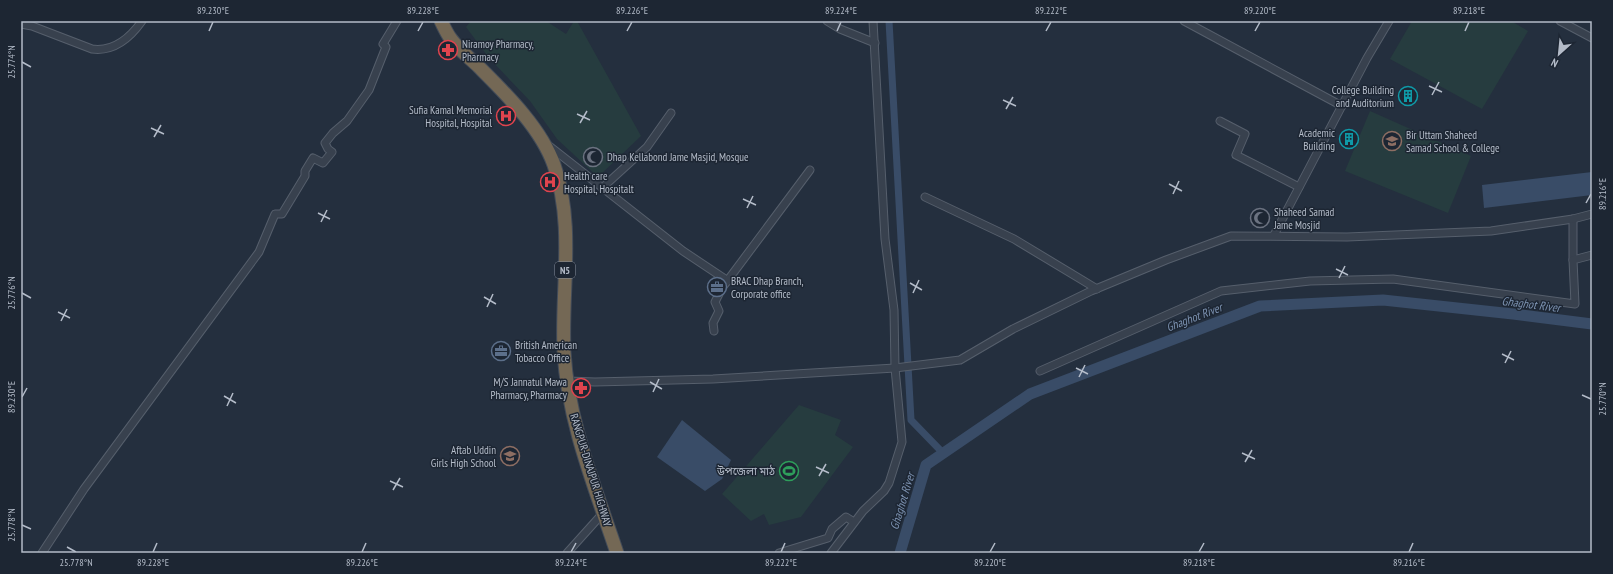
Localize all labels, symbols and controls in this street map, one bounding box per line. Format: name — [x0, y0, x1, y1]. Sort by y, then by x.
text: 89.230°E — [197, 4, 229, 17]
text: 89.228°E — [407, 4, 439, 17]
text: 89.226°E — [616, 4, 648, 17]
text: 89.224°E — [825, 4, 857, 17]
text: 89.222°E — [1035, 4, 1067, 17]
text: 89.220°E — [1244, 4, 1276, 17]
text: 89.218°E — [1453, 4, 1485, 17]
north arrow — [1539, 34, 1579, 74]
place label: Niramoy Pharmacy, Pharmacy — [462, 37, 534, 64]
pharmacy icon: Niramoy Pharmacy, Pharmacy — [437, 39, 459, 61]
text: 25.774°N — [5, 45, 18, 79]
text: N — [1549, 55, 1560, 70]
place label: College Building and Auditorium — [1332, 83, 1394, 110]
building icon: College Building and Auditorium — [1397, 85, 1419, 107]
place label: Sufia Kamal Memorial Hospital, Hospital — [409, 103, 492, 130]
hospital icon: Sufia Kamal Memorial Hospital, Hospital — [495, 105, 517, 127]
place label: Academic Building — [1299, 126, 1335, 153]
building icon: Academic Building — [1338, 128, 1360, 150]
place label: Bir Uttam Shaheed Samad School & College — [1406, 128, 1500, 155]
school or university icon: Bir Uttam Shaheed Samad School & College — [1381, 130, 1403, 152]
mosque icon: Dhap Kellabond Jame Masjid, Mosque — [582, 146, 604, 168]
place label: Dhap Kellabond Jame Masjid, Mosque — [607, 150, 749, 164]
place label: Health care Hospital, Hospitalt — [564, 169, 634, 196]
hospital icon: Health care Hospital, Hospitalt — [539, 171, 561, 193]
text: 89.216°E — [1596, 178, 1609, 210]
place label: Shaheed Samad Jame Mosjid — [1273, 205, 1335, 232]
mosque icon: Shaheed Samad Jame Mosjid — [1249, 207, 1271, 229]
road number: N5 — [555, 262, 575, 278]
place label: BRAC Dhap Branch, Corporate office — [731, 274, 804, 301]
text: 25.776°N — [5, 276, 18, 310]
office icon: BRAC Dhap Branch, Corporate office — [706, 276, 728, 298]
water label: Ghaghot River — [1501, 293, 1563, 315]
water label: Ghaghot River — [1164, 299, 1226, 335]
place label: British American Tobacco Office — [515, 338, 577, 365]
office icon: British American Tobacco Office — [490, 340, 512, 362]
place label: M/S Jannatul Mawa Pharmacy, Pharmacy — [491, 375, 568, 402]
pharmacy icon: M/S Jannatul Mawa Pharmacy, Pharmacy — [570, 377, 592, 399]
text: 89.230°E — [5, 381, 18, 413]
text: 25.770°N — [1596, 382, 1609, 416]
street label: RANGPUR-DINAJPUR HIGHWAY — [567, 412, 615, 528]
place label: Aftab Uddin Girls High School — [431, 443, 496, 470]
school or university icon: Aftab Uddin Girls High School — [499, 445, 521, 467]
sports icon: উপজেলা মাঠ — [778, 460, 800, 482]
place label: উপজেলা মাঠ — [716, 464, 776, 478]
water label: Ghaghot River — [886, 469, 918, 531]
text: 25.778°N — [5, 508, 18, 542]
text: 25.778°N — [59, 556, 93, 569]
text: 89.228°E — [137, 556, 169, 569]
text: 89.226°E — [346, 556, 378, 569]
text: 89.224°E — [555, 556, 587, 569]
text: 89.222°E — [765, 556, 797, 569]
text: 89.220°E — [974, 556, 1006, 569]
text: 89.218°E — [1183, 556, 1215, 569]
text: 89.216°E — [1393, 556, 1425, 569]

